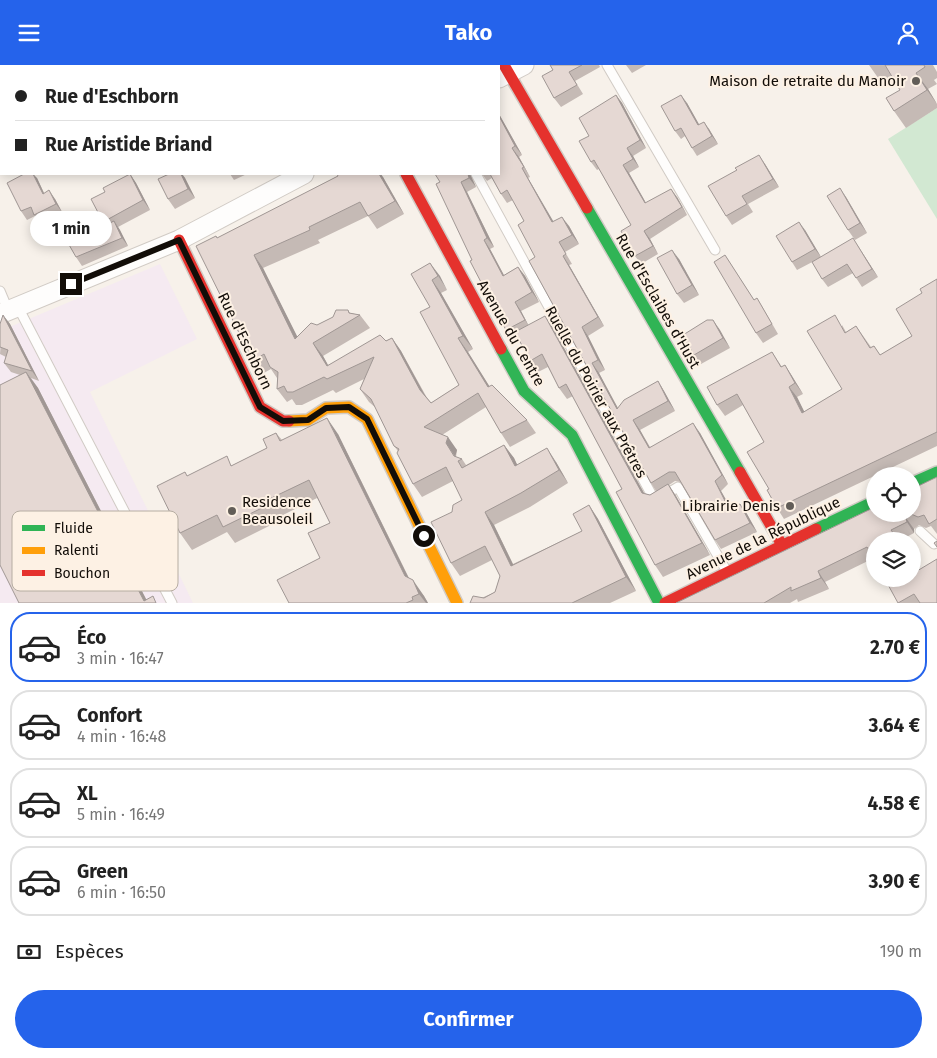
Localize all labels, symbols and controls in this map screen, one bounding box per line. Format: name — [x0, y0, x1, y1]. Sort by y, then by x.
icon: menu — [15, 19, 43, 47]
text: Tako — [445, 19, 492, 46]
icon: person — [894, 19, 922, 47]
place label: Maison de retraite du Manoir — [709, 72, 906, 90]
marker: Maison de retraite du Manoir — [910, 75, 922, 87]
text: Rue d'Eschborn — [45, 85, 179, 108]
text: Rue Aristide Briand — [45, 133, 213, 156]
callout: 1 min — [30, 211, 112, 247]
text: 1 min — [52, 219, 90, 238]
street label: Rue d'Esclaibes d'Hust — [612, 230, 704, 372]
route end — [60, 273, 82, 295]
street label: Avenue du Centre — [473, 277, 549, 389]
street label: Rue d'Eschborn — [214, 290, 276, 392]
street label: Ruelle du Poirier aux Prêtres — [541, 303, 651, 481]
map controls — [866, 467, 921, 587]
button: locate — [866, 467, 921, 522]
place label: Residence Beausoleil — [242, 493, 314, 528]
street label: Avenue de la République — [683, 493, 843, 583]
place label: Librairie Denis — [682, 497, 780, 515]
marker: Librairie Denis — [784, 500, 796, 512]
marker: Residence Beausoleil — [226, 505, 238, 517]
legend — [12, 511, 178, 591]
text: Fluide — [54, 520, 93, 537]
route start — [413, 525, 435, 547]
button: layers — [866, 532, 921, 587]
text: Ralenti — [54, 542, 99, 559]
text: Bouchon — [54, 565, 110, 582]
icon: car — [17, 625, 62, 670]
text: Éco — [77, 626, 106, 649]
text: 2.70 € — [870, 636, 920, 659]
text: 3 min · 16:47 — [77, 649, 164, 668]
icon: car — [17, 703, 62, 748]
text: Confort — [77, 704, 142, 727]
text: 3.64 € — [869, 714, 920, 737]
text: 4 min · 16:48 — [77, 727, 166, 746]
icon: car — [17, 781, 62, 826]
text: XL — [77, 782, 98, 805]
text: 4.58 € — [868, 792, 920, 815]
text: 5 min · 16:49 — [77, 805, 165, 824]
icon: car — [17, 859, 62, 904]
text: Green — [77, 860, 128, 883]
text: 3.90 € — [868, 870, 920, 893]
text: 6 min · 16:50 — [77, 883, 166, 902]
icon: cash — [15, 938, 43, 966]
text: Espèces — [55, 940, 124, 963]
text: 190 m — [880, 942, 922, 961]
button: Confirmer — [15, 990, 922, 1048]

